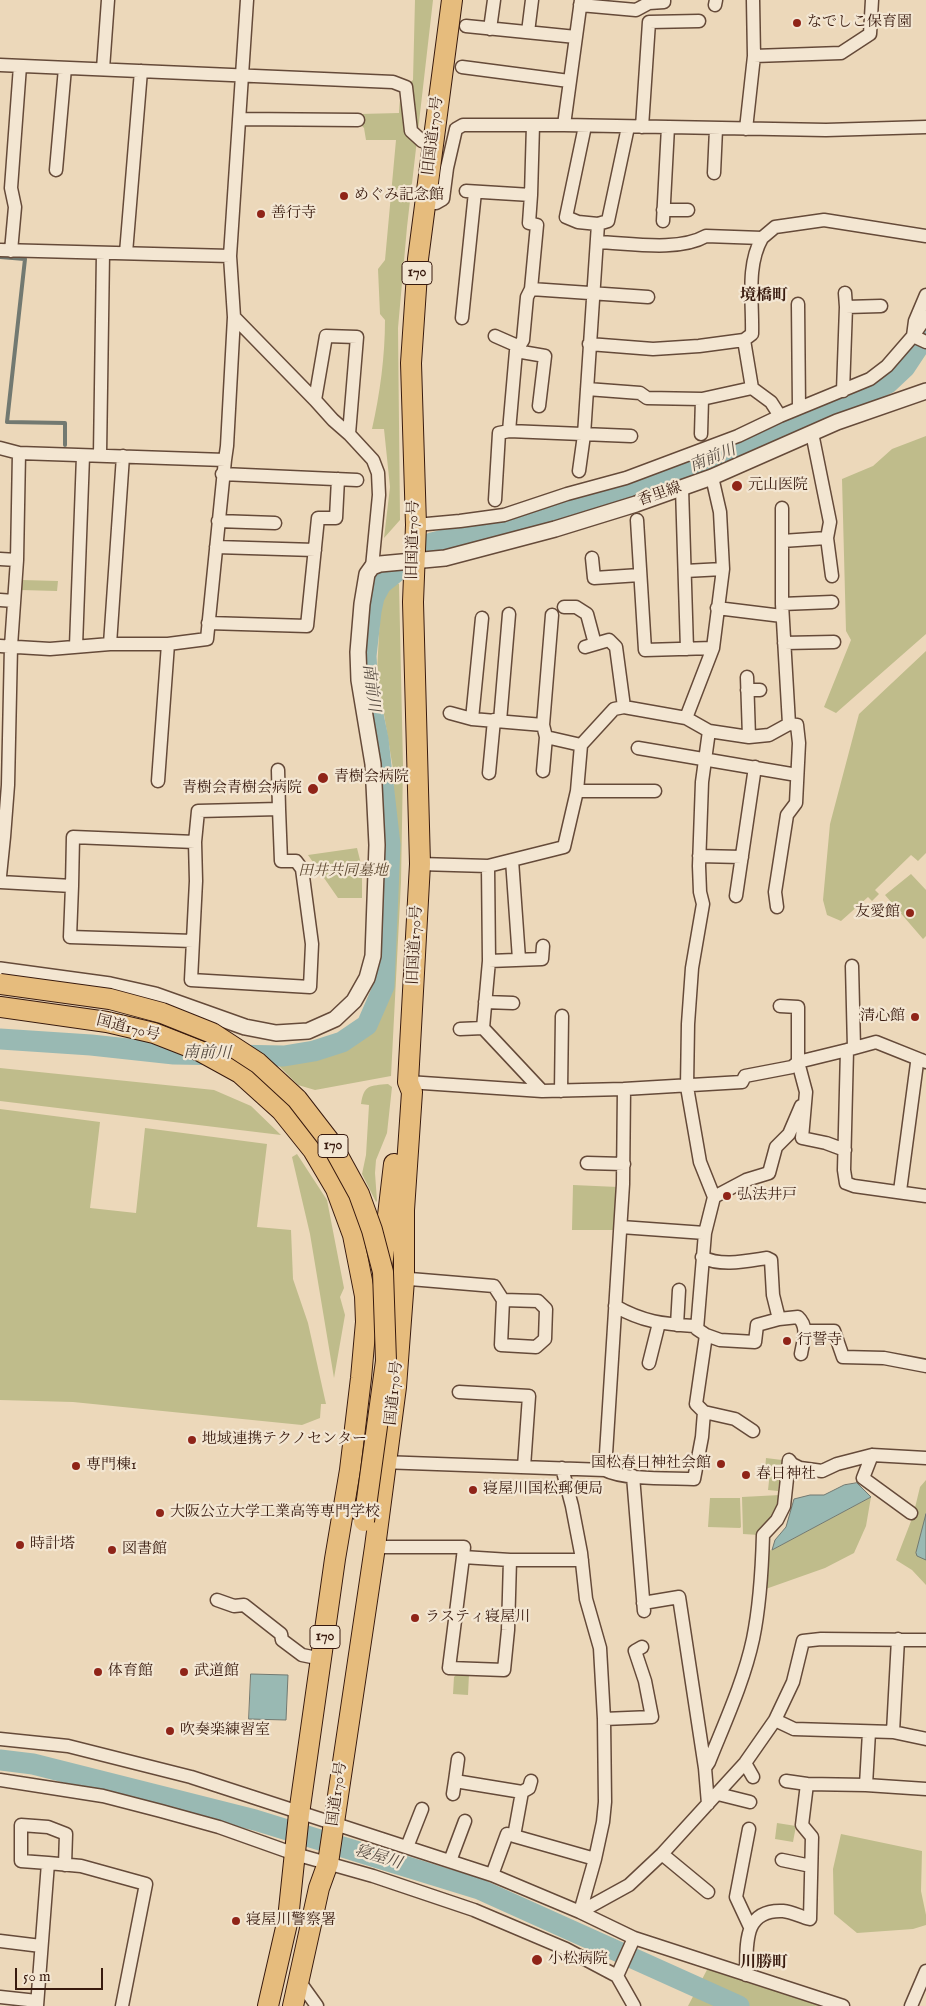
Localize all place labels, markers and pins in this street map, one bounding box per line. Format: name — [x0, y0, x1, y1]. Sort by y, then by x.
place label: なでしこ保育園 — [807, 14, 912, 32]
marker: なでしこ保育園 — [791, 17, 803, 29]
place label: めぐみ記念館 — [354, 187, 444, 205]
marker: めぐみ記念館 — [338, 190, 350, 202]
place label: 善行寺 — [271, 205, 316, 223]
marker: 善行寺 — [255, 208, 267, 220]
place label: 元山医院 — [748, 477, 808, 495]
marker: 元山医院 — [730, 479, 744, 493]
place label: 青樹会病院 — [334, 769, 409, 787]
marker: 青樹会病院 — [316, 771, 330, 785]
place label: 青樹会青樹会病院 — [182, 780, 302, 798]
marker: 青樹会青樹会病院 — [306, 782, 320, 796]
place label: 友愛館 — [855, 904, 900, 922]
marker: 友愛館 — [904, 907, 916, 919]
place label: 清心館 — [860, 1008, 905, 1026]
marker: 清心館 — [909, 1011, 921, 1023]
place label: 弘法井戸 — [737, 1187, 797, 1205]
marker: 弘法井戸 — [721, 1190, 733, 1202]
place label: 行誓寺 — [797, 1332, 842, 1350]
marker: 行誓寺 — [781, 1335, 793, 1347]
place label: 地域連携テクノセンター — [202, 1431, 367, 1449]
marker: 地域連携テクノセンター — [186, 1434, 198, 1446]
place label: 国松春日神社会館 — [591, 1455, 711, 1473]
place label: 専門棟1 — [86, 1457, 137, 1475]
marker: 国松春日神社会館 — [715, 1458, 727, 1470]
marker: 専門棟1 — [70, 1460, 82, 1472]
place label: 春日神社 — [756, 1466, 816, 1484]
marker: 春日神社 — [740, 1469, 752, 1481]
place label: 寝屋川国松郵便局 — [483, 1481, 603, 1499]
marker: 寝屋川国松郵便局 — [467, 1484, 479, 1496]
place label: 大阪公立大学工業高等専門学校 — [170, 1504, 380, 1522]
marker: 大阪公立大学工業高等専門学校 — [154, 1507, 166, 1519]
place label: 時計塔 — [30, 1536, 75, 1554]
marker: 時計塔 — [14, 1539, 26, 1551]
place label: 図書館 — [122, 1541, 167, 1559]
marker: 図書館 — [106, 1544, 118, 1556]
place label: ラスティ寝屋川 — [425, 1609, 530, 1627]
marker: ラスティ寝屋川 — [409, 1612, 421, 1624]
place label: 体育館 — [108, 1663, 153, 1681]
place label: 武道館 — [194, 1663, 239, 1681]
marker: 体育館 — [92, 1666, 104, 1678]
marker: 武道館 — [178, 1666, 190, 1678]
place label: 吹奏楽練習室 — [180, 1722, 270, 1740]
marker: 吹奏楽練習室 — [164, 1725, 176, 1737]
place label: 寝屋川警察署 — [246, 1912, 336, 1930]
marker: 寝屋川警察署 — [230, 1915, 242, 1927]
place label: 小松病院 — [548, 1951, 608, 1969]
marker: 小松病院 — [530, 1953, 544, 1967]

